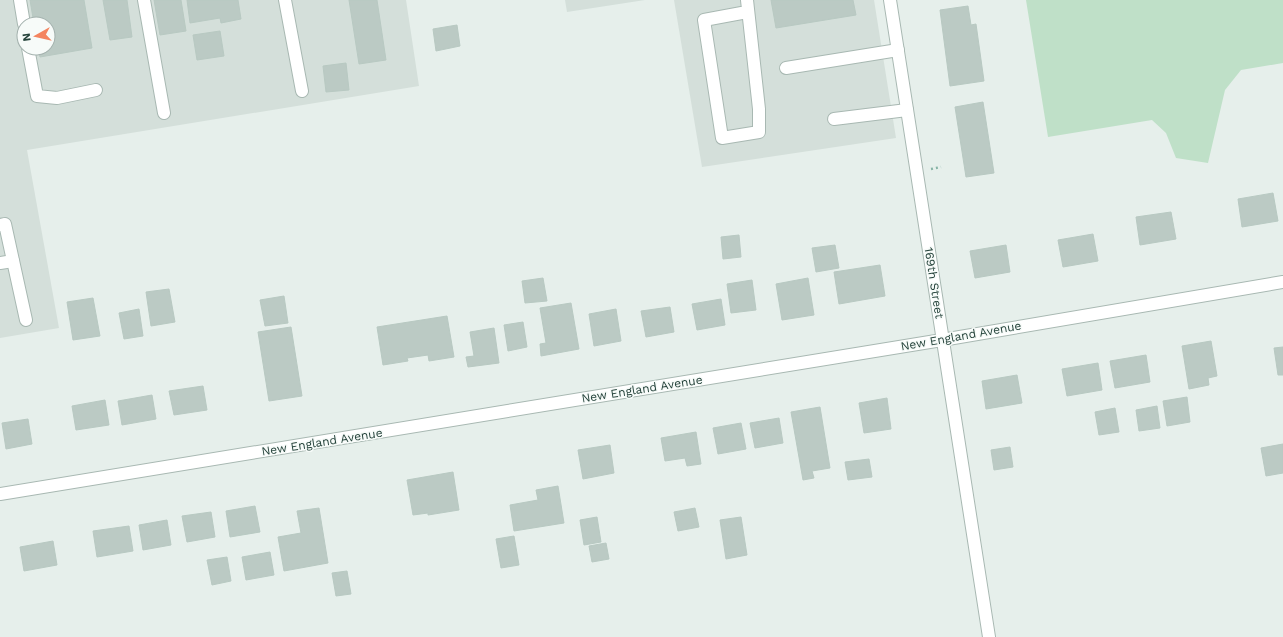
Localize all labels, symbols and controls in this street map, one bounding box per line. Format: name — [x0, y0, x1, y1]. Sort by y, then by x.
north arrow — [16, 16, 56, 56]
text: N — [20, 32, 34, 42]
street label: 169th Street — [921, 246, 947, 320]
street label: New England Avenue — [900, 318, 1023, 354]
street label: New England Avenue — [581, 373, 704, 405]
street label: New England Avenue — [261, 426, 384, 458]

